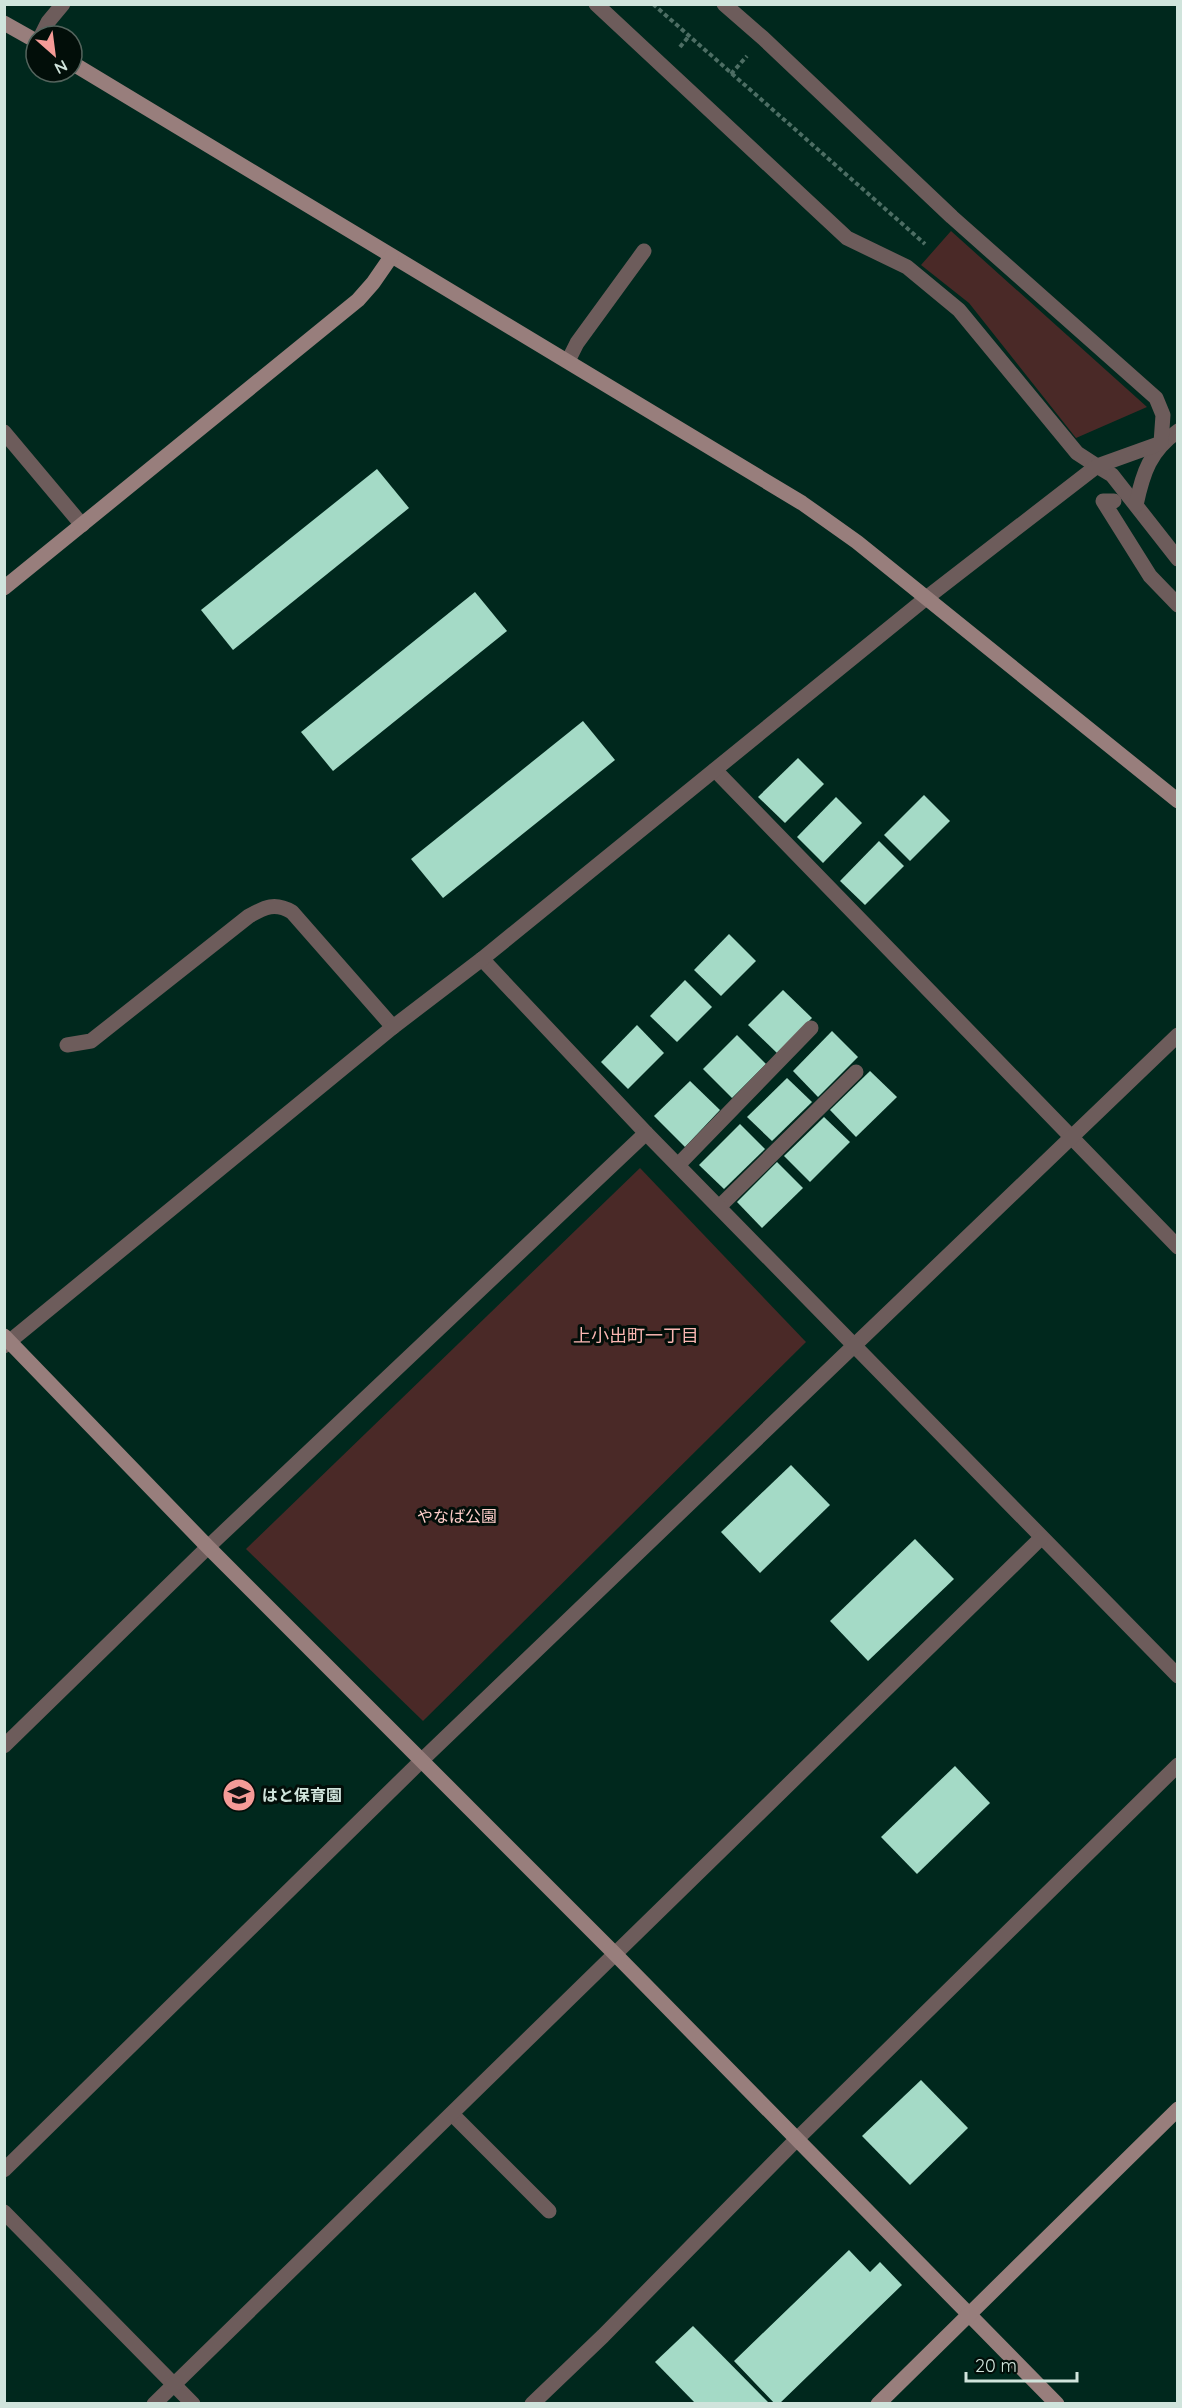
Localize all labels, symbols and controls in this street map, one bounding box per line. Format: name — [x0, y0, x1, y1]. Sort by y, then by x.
north arrow — [24, 24, 84, 84]
text: N — [51, 56, 71, 79]
district label: 上小出町一丁目 — [573, 1324, 699, 1347]
park label: やなば公園 — [417, 1506, 497, 1526]
school or university icon: はと保育園 — [221, 1777, 257, 1813]
place label: はと保育園 — [262, 1785, 342, 1805]
scale bar — [966, 2345, 1077, 2383]
text: 20 m — [975, 2354, 1017, 2377]

